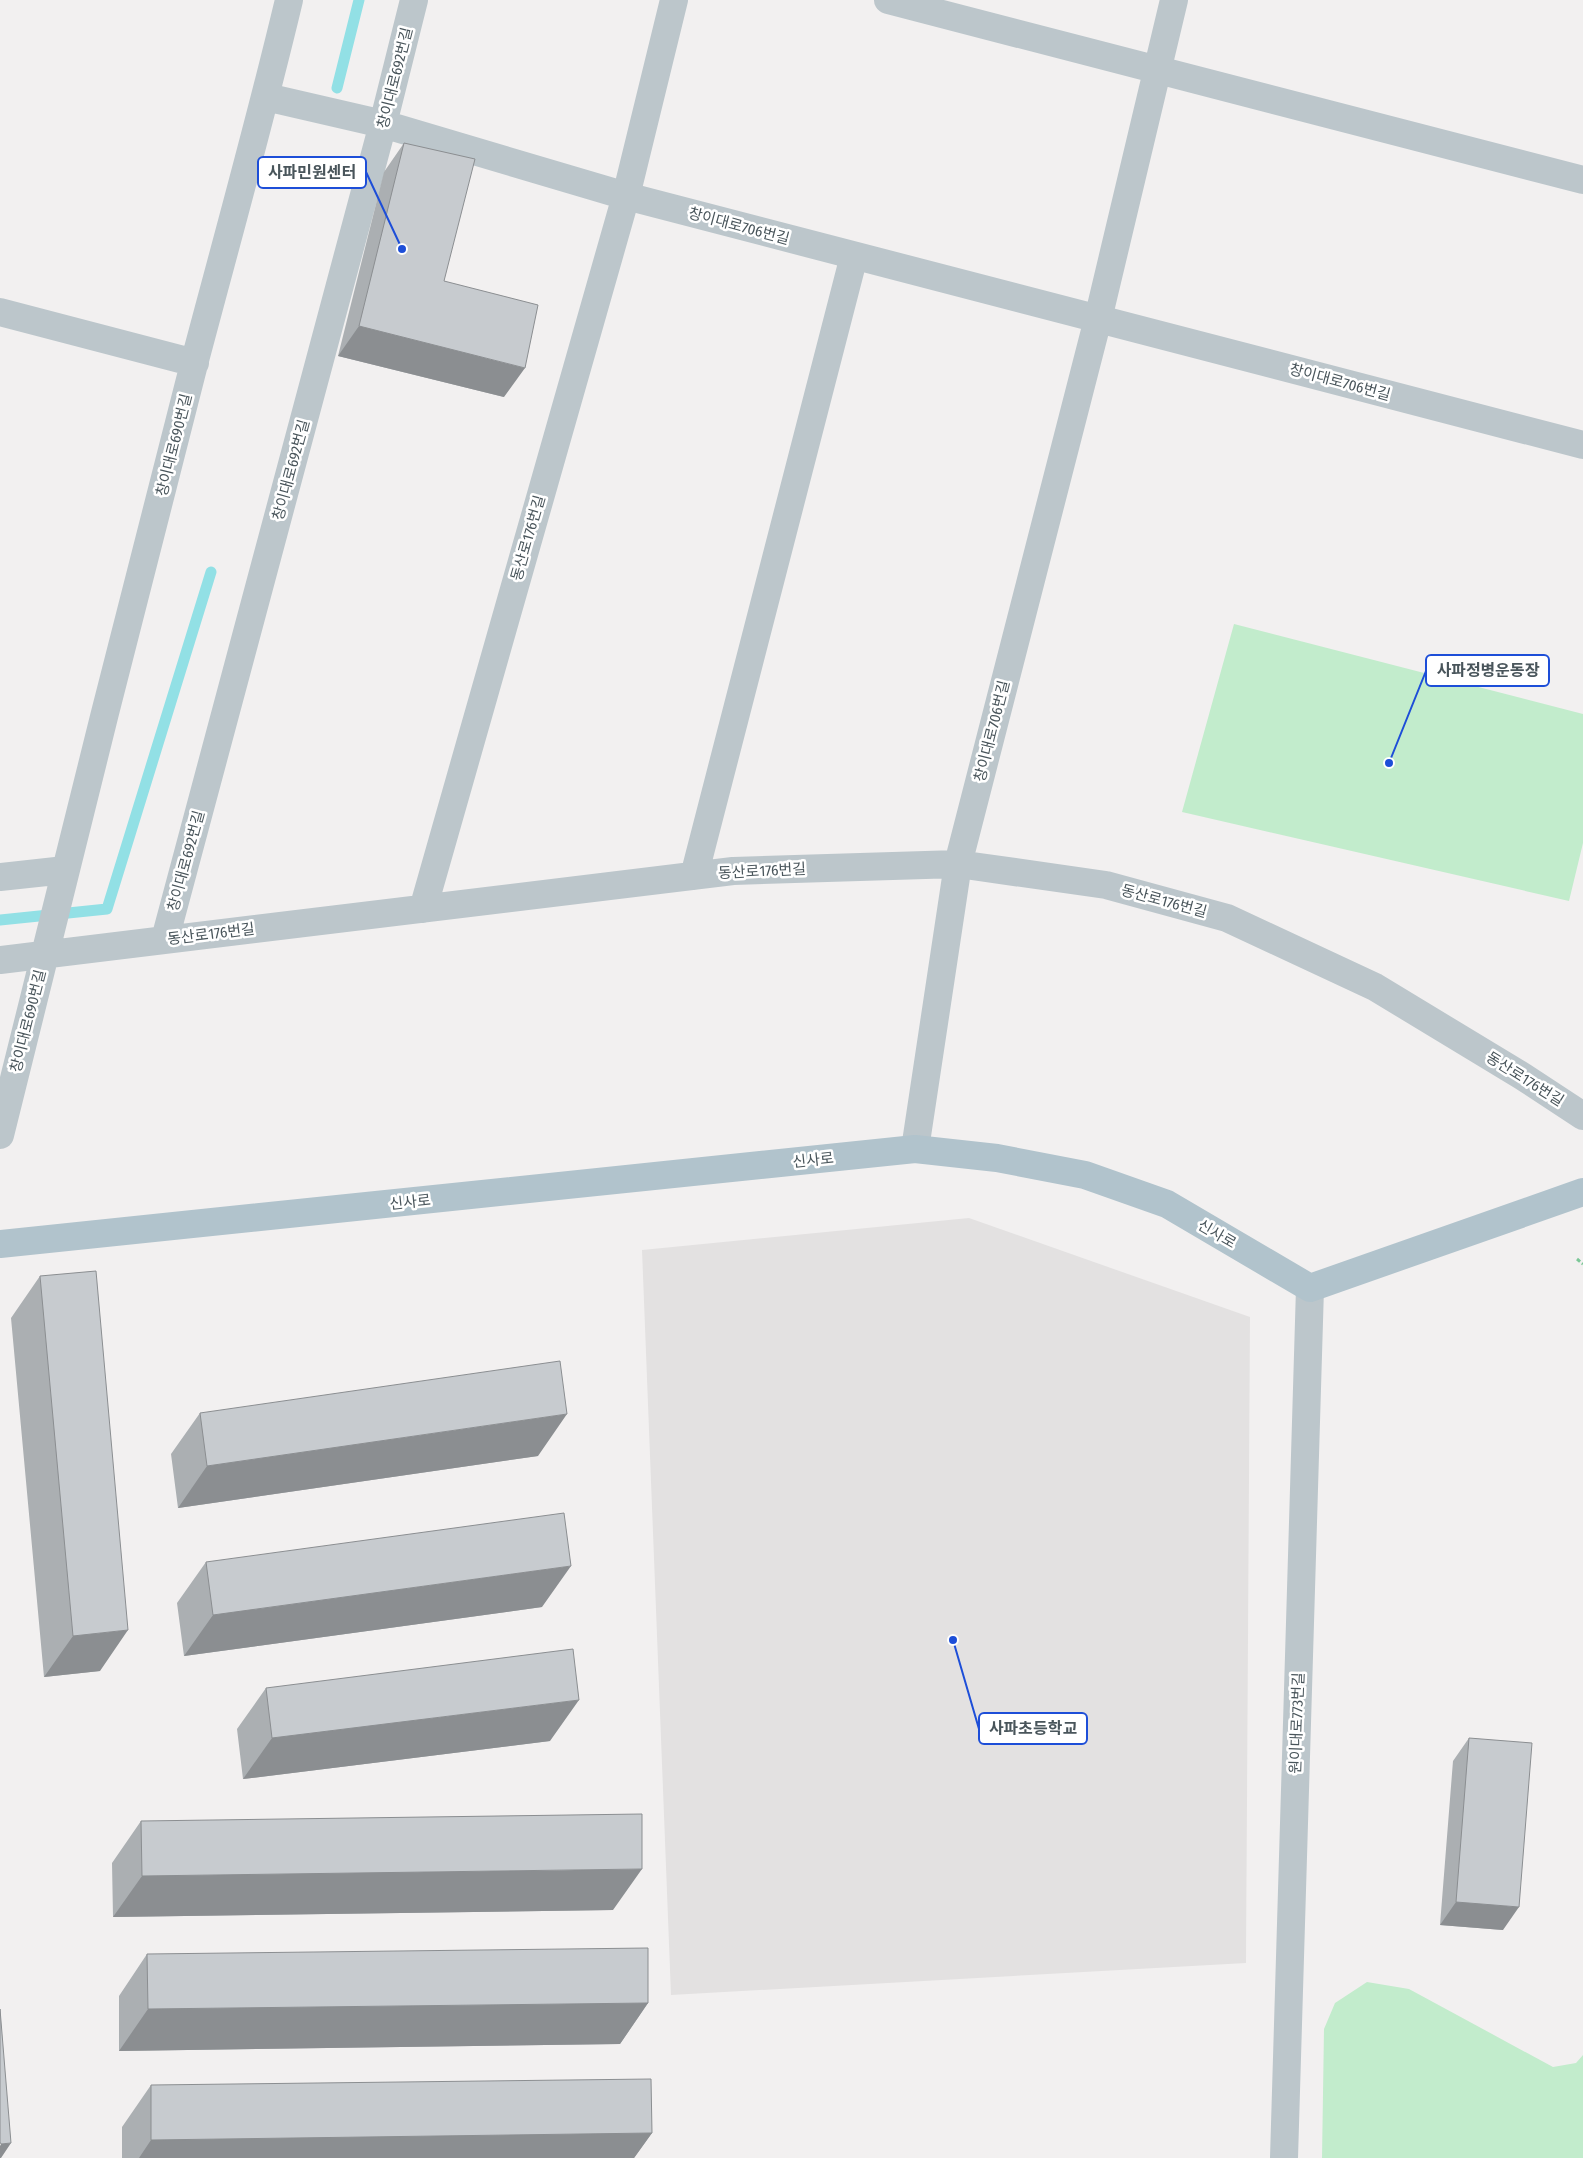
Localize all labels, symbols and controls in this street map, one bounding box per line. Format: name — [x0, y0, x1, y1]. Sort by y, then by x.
street label: 창이대로692번길 — [374, 26, 416, 130]
callout: 사파민원센터 — [258, 157, 366, 188]
text: 사파민원센터 — [268, 163, 356, 182]
street label: 창이대로706번길 — [686, 204, 792, 248]
street label: 창이대로706번길 — [1287, 360, 1393, 404]
street label: 창이대로690번길 — [153, 392, 195, 498]
street label: 창이대로692번길 — [269, 418, 313, 522]
street label: 동산로176번길 — [507, 493, 549, 583]
callout: 사파정병운동장 — [1426, 655, 1549, 686]
text: 사파정병운동장 — [1436, 661, 1540, 680]
street label: 창이대로706번길 — [971, 678, 1013, 784]
street label: 창이대로692번길 — [164, 809, 208, 913]
street label: 동산로176번길 — [718, 860, 806, 882]
street label: 동산로176번길 — [1119, 881, 1209, 921]
street label: 동산로176번길 — [166, 920, 256, 948]
street label: 창이대로690번길 — [7, 968, 49, 1074]
street label: 동산로176번길 — [1483, 1048, 1567, 1110]
street label: 신사로 — [791, 1149, 835, 1171]
street label: 신사로 — [388, 1191, 432, 1213]
street label: 신사로 — [1195, 1216, 1239, 1252]
street label: 원이대로773번길 — [1286, 1672, 1308, 1774]
callout: 사파초등학교 — [979, 1713, 1087, 1744]
text: 사파초등학교 — [989, 1719, 1077, 1738]

